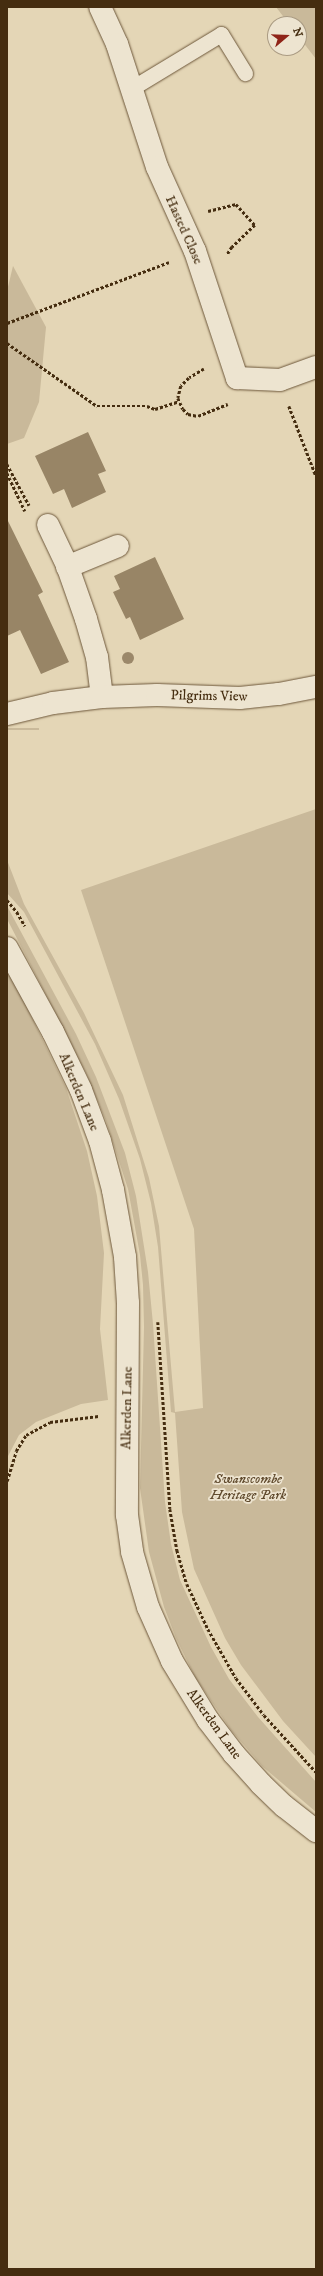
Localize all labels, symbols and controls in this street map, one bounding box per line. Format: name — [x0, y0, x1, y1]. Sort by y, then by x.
north arrow — [267, 16, 307, 56]
text: N — [289, 26, 305, 39]
street label: Hasted Close — [161, 193, 207, 267]
street label: Pilgrims View — [170, 687, 248, 705]
street label: Alkerden Lane — [55, 1050, 103, 1134]
street label: Alkerden Lane — [118, 1366, 136, 1450]
park label: Swanscombe Heritage Park — [210, 1471, 286, 1504]
street label: Alkerden Lane — [183, 1685, 245, 1763]

